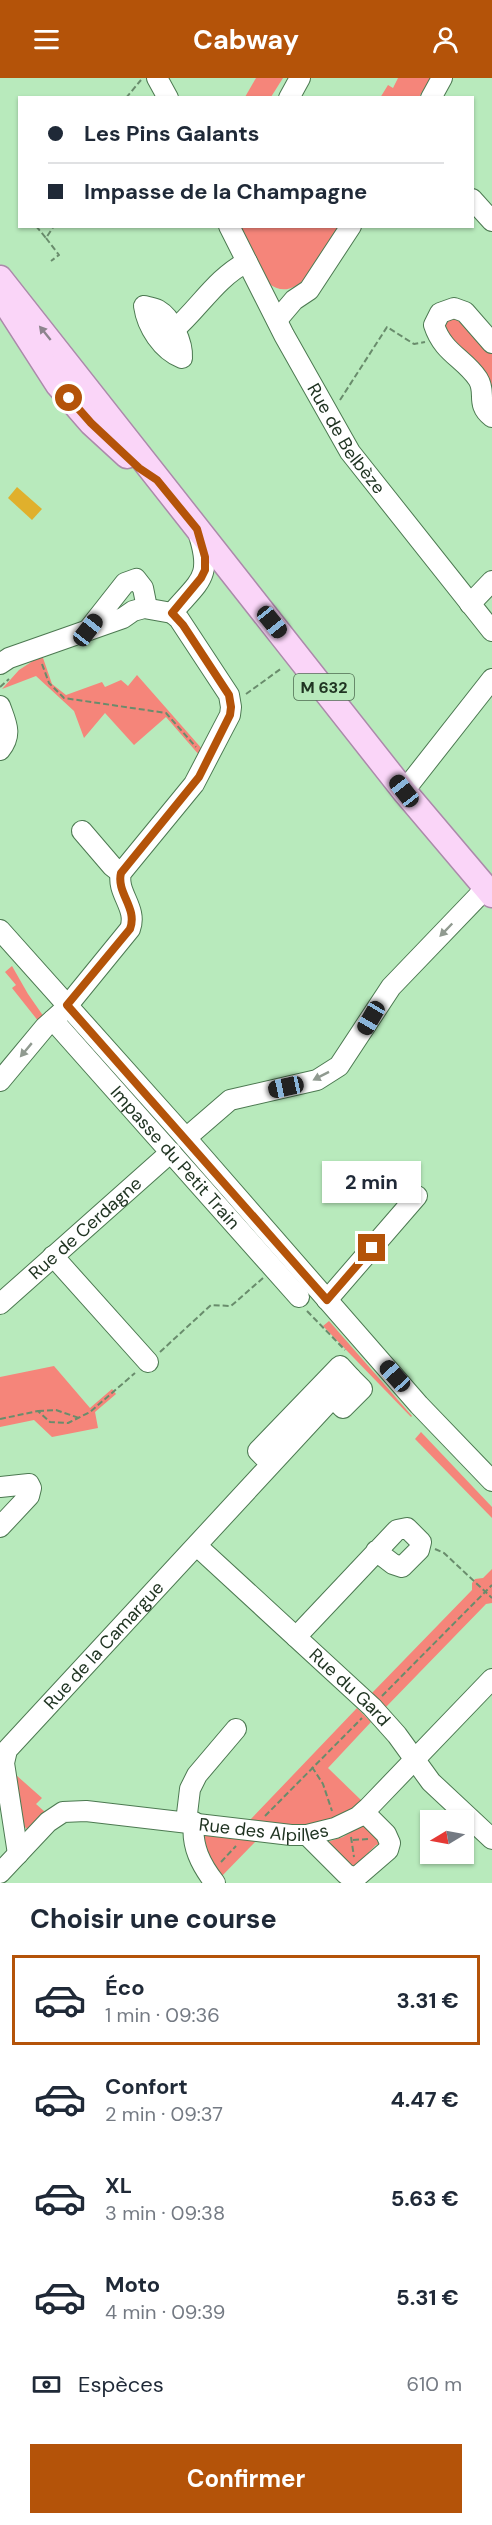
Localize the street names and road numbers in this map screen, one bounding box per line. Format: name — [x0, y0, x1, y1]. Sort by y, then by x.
street label: Rue de Belbèze — [302, 379, 391, 499]
road number: M 632 — [294, 674, 354, 700]
street label: Impasse du Petit Train — [105, 1081, 245, 1234]
street label: Rue de Cerdagne — [24, 1172, 147, 1285]
street label: Rue de la Camargue — [38, 1576, 169, 1715]
street label: Rue du Gard — [304, 1643, 396, 1731]
street label: Rue des Alpilles — [198, 1812, 331, 1847]

